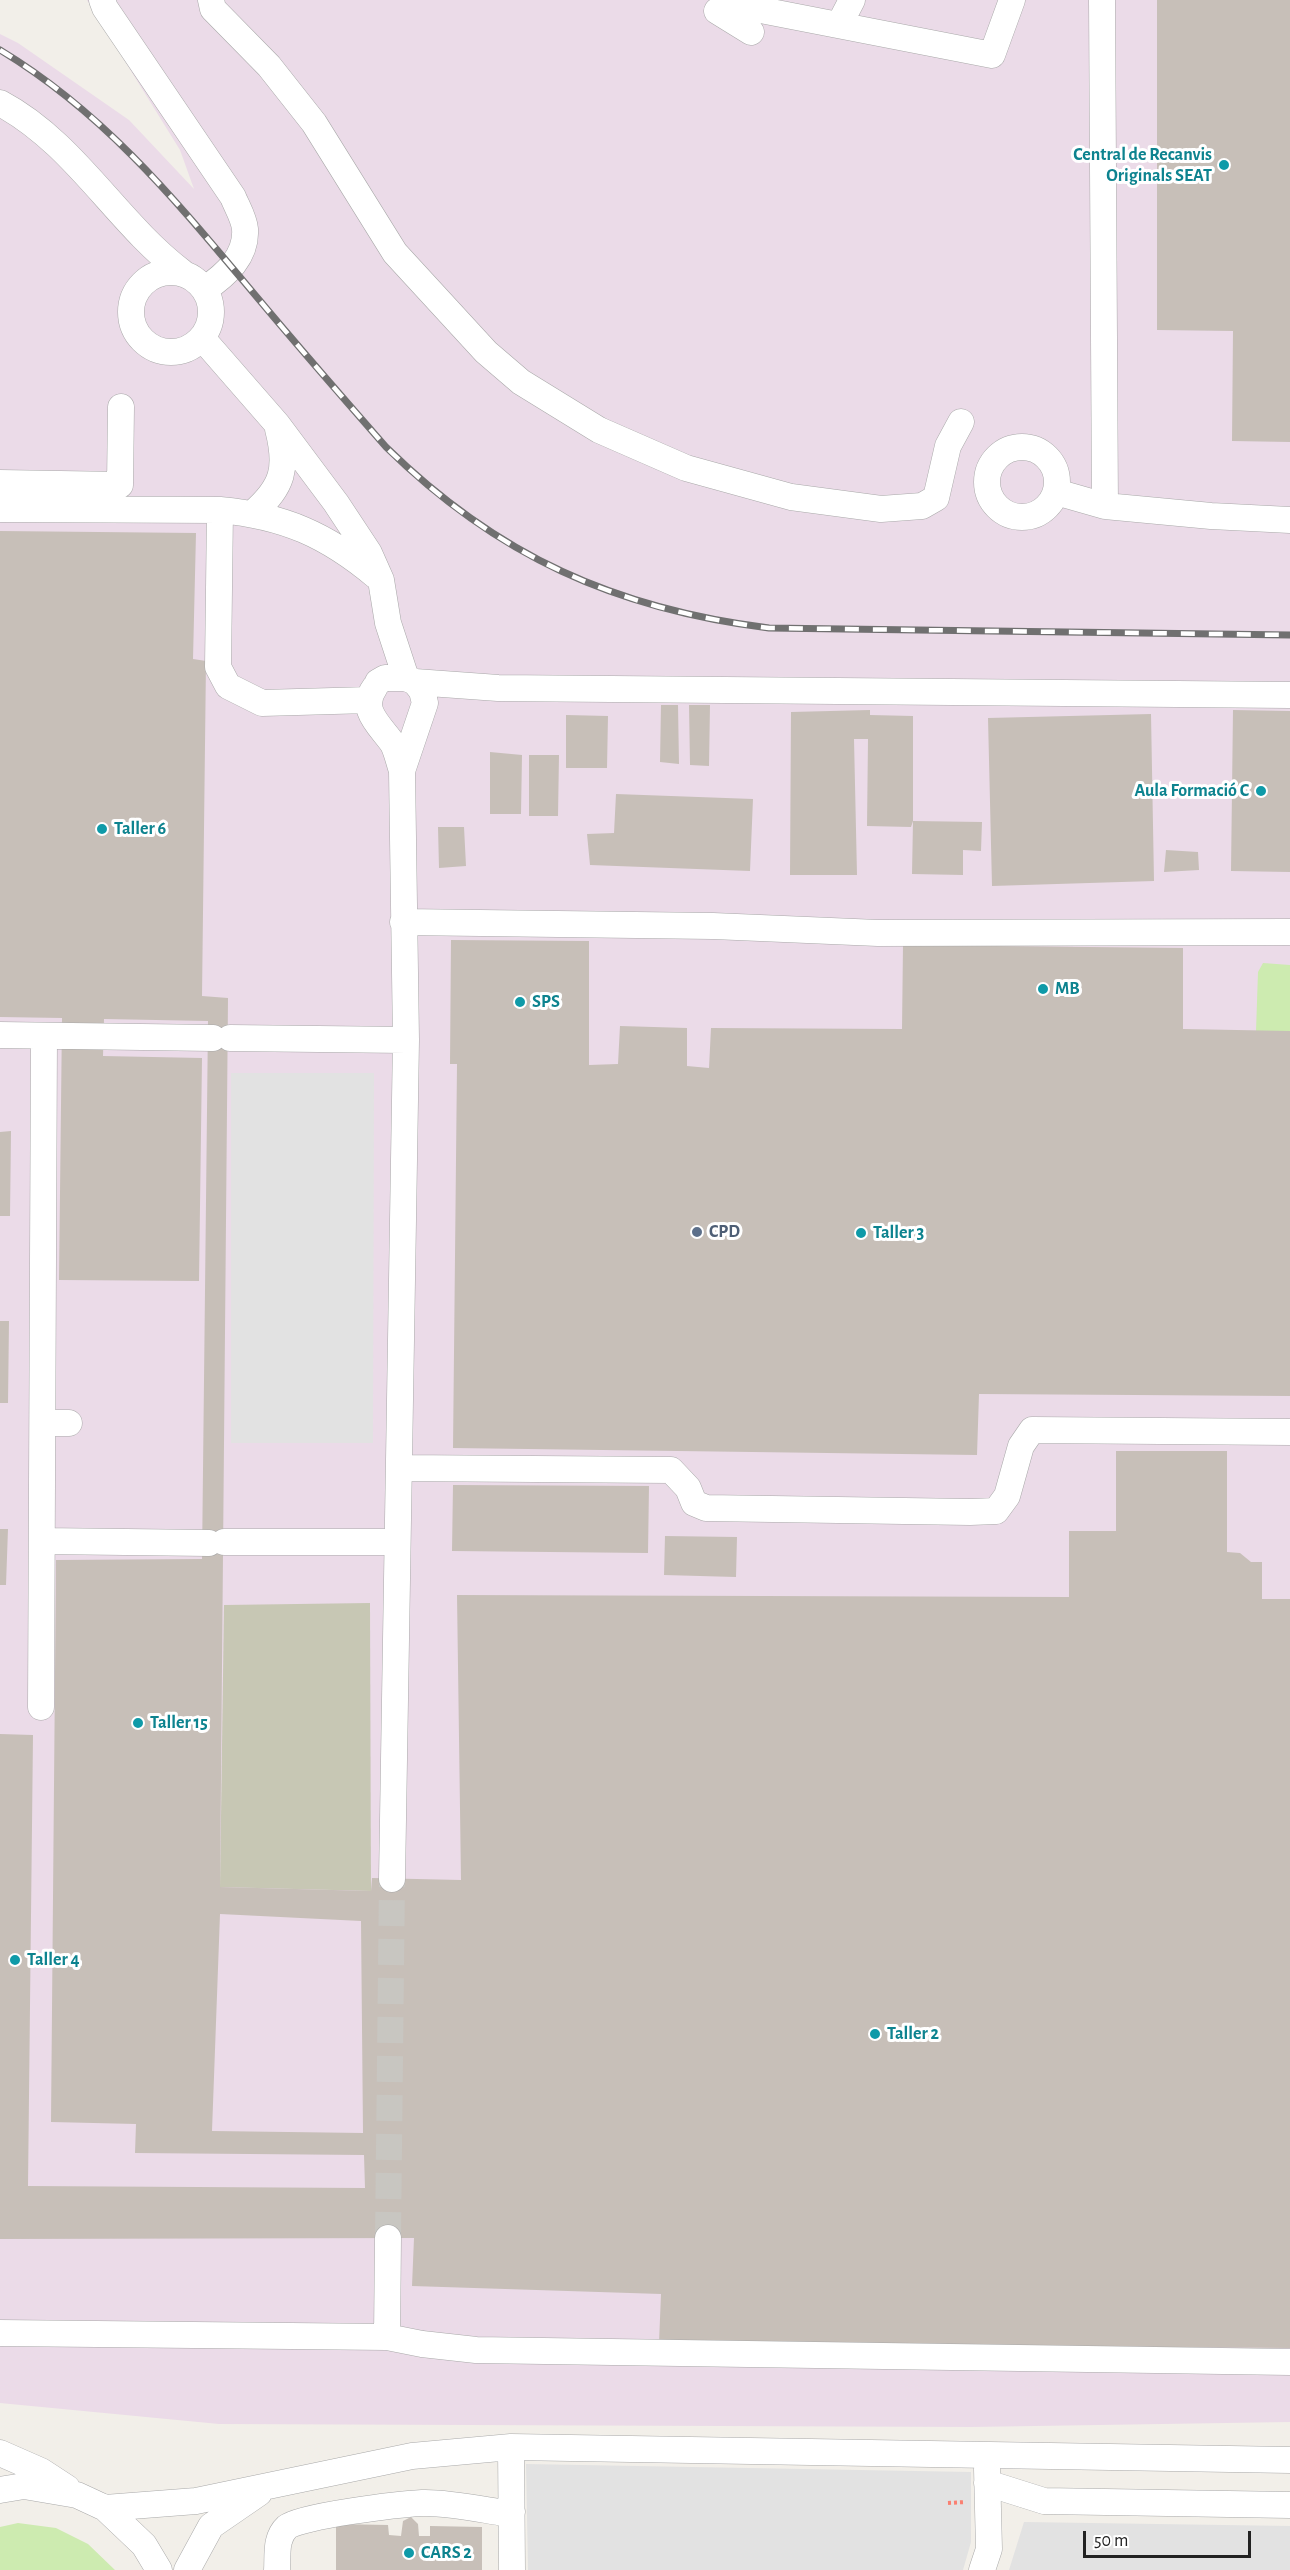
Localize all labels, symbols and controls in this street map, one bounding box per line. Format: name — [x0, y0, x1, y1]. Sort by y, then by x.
place label: Central de Recanvis Originals SEAT — [1073, 144, 1212, 186]
marker: Central de Recanvis Originals SEAT — [1217, 158, 1231, 172]
place label: Aula Formació C — [1135, 780, 1249, 802]
marker: Aula Formació C — [1254, 784, 1268, 798]
place label: Taller 6 — [114, 818, 166, 840]
marker: Taller 6 — [95, 822, 109, 836]
place label: MB — [1055, 978, 1080, 1000]
marker: MB — [1036, 982, 1050, 996]
place label: SPS — [532, 991, 560, 1013]
marker: SPS — [513, 995, 527, 1009]
place label: CPD — [709, 1221, 740, 1243]
place label: Taller 3 — [873, 1222, 924, 1244]
marker: CPD — [690, 1225, 704, 1239]
marker: Taller 3 — [854, 1226, 868, 1240]
place label: Taller 15 — [150, 1712, 208, 1734]
marker: Taller 15 — [131, 1716, 145, 1730]
place label: Taller 4 — [27, 1949, 80, 1971]
marker: Taller 4 — [8, 1953, 22, 1967]
place label: Taller 2 — [887, 2023, 939, 2045]
marker: Taller 2 — [868, 2027, 882, 2041]
scale bar — [1086, 2519, 1254, 2557]
text: 50 m — [1094, 2532, 1128, 2550]
place label: CARS 2 — [421, 2542, 472, 2564]
marker: CARS 2 — [402, 2546, 416, 2560]

